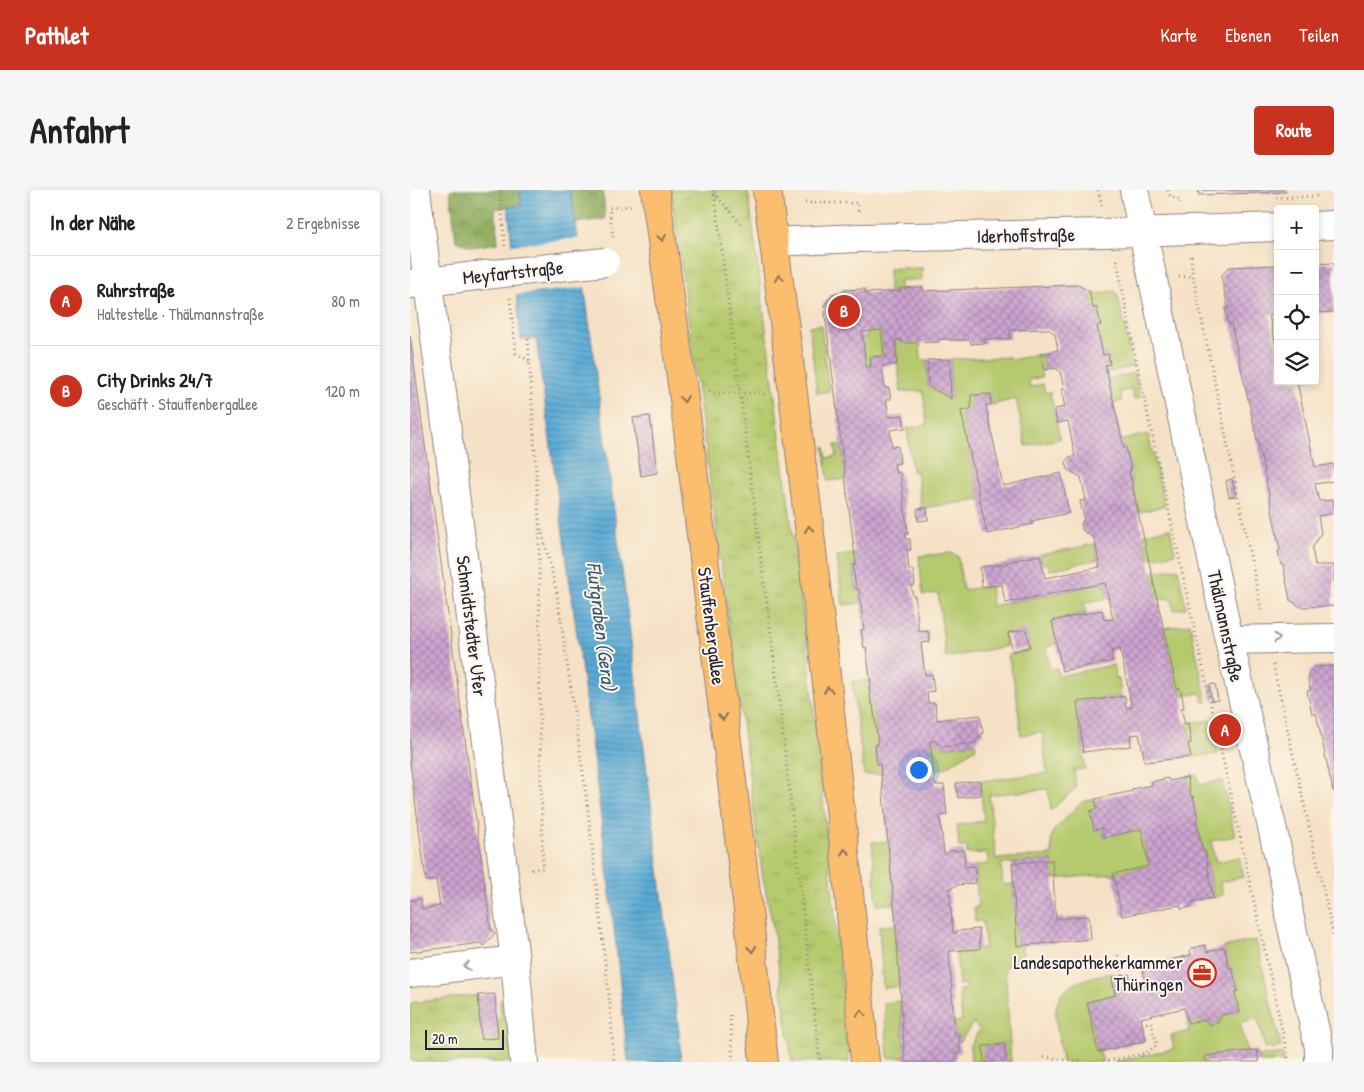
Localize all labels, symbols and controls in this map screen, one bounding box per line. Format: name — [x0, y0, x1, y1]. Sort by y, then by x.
text: Pathlet — [25, 19, 88, 51]
text: Karte — [1161, 23, 1197, 48]
text: Ebenen — [1225, 23, 1271, 48]
text: Teilen — [1299, 23, 1339, 48]
button: Route — [1254, 106, 1334, 155]
text: Anfahrt — [30, 107, 129, 154]
map controls — [1274, 205, 1319, 385]
button: + — [1274, 205, 1319, 250]
text: In der Nähe — [50, 208, 135, 237]
text: 2 Ergebnisse — [286, 212, 360, 234]
street label: Iderhoffstraße — [976, 221, 1076, 249]
one-way arrow — [656, 235, 667, 243]
button: − — [1274, 250, 1319, 295]
street label: Meyfartstraße — [461, 254, 565, 290]
one-way arrow — [774, 274, 785, 282]
text: Ruhrstraße — [97, 277, 175, 303]
text: A — [62, 290, 70, 312]
text: 80 m — [331, 290, 360, 312]
pin: B — [828, 292, 860, 330]
button: locate — [1274, 295, 1319, 340]
text: Haltestelle · Thälmannstraße — [97, 303, 264, 325]
button: layers — [1274, 340, 1319, 385]
text: City Drinks 24/7 — [97, 367, 213, 393]
text: B — [62, 380, 70, 402]
text: 120 m — [325, 380, 360, 402]
text: Geschäft · Stauffenbergallee — [97, 393, 258, 415]
one-way arrow — [678, 396, 689, 404]
one-way arrow — [804, 524, 815, 532]
street label: Schmidtstedter Ufer — [450, 554, 494, 699]
water label: Flutgraben (Gera) — [580, 560, 623, 694]
street label: Stauffenbergallee — [692, 566, 732, 687]
street label: Thälmannstraße — [1202, 568, 1251, 684]
one-way arrow — [1274, 633, 1282, 643]
one-way arrow — [823, 686, 834, 694]
pin: A — [1209, 711, 1241, 749]
one-way arrow — [717, 713, 728, 721]
your location — [906, 757, 932, 783]
one-way arrow — [840, 847, 851, 855]
one-way arrow — [746, 945, 757, 953]
place label: Landesapothekerkammer Thüringen — [1013, 949, 1184, 997]
office icon: Landesapothekerkammer Thüringen — [1187, 958, 1217, 988]
one-way arrow — [463, 960, 471, 971]
one-way arrow — [855, 1009, 866, 1017]
scale bar — [425, 1027, 504, 1050]
text: 20 m — [432, 1029, 458, 1048]

